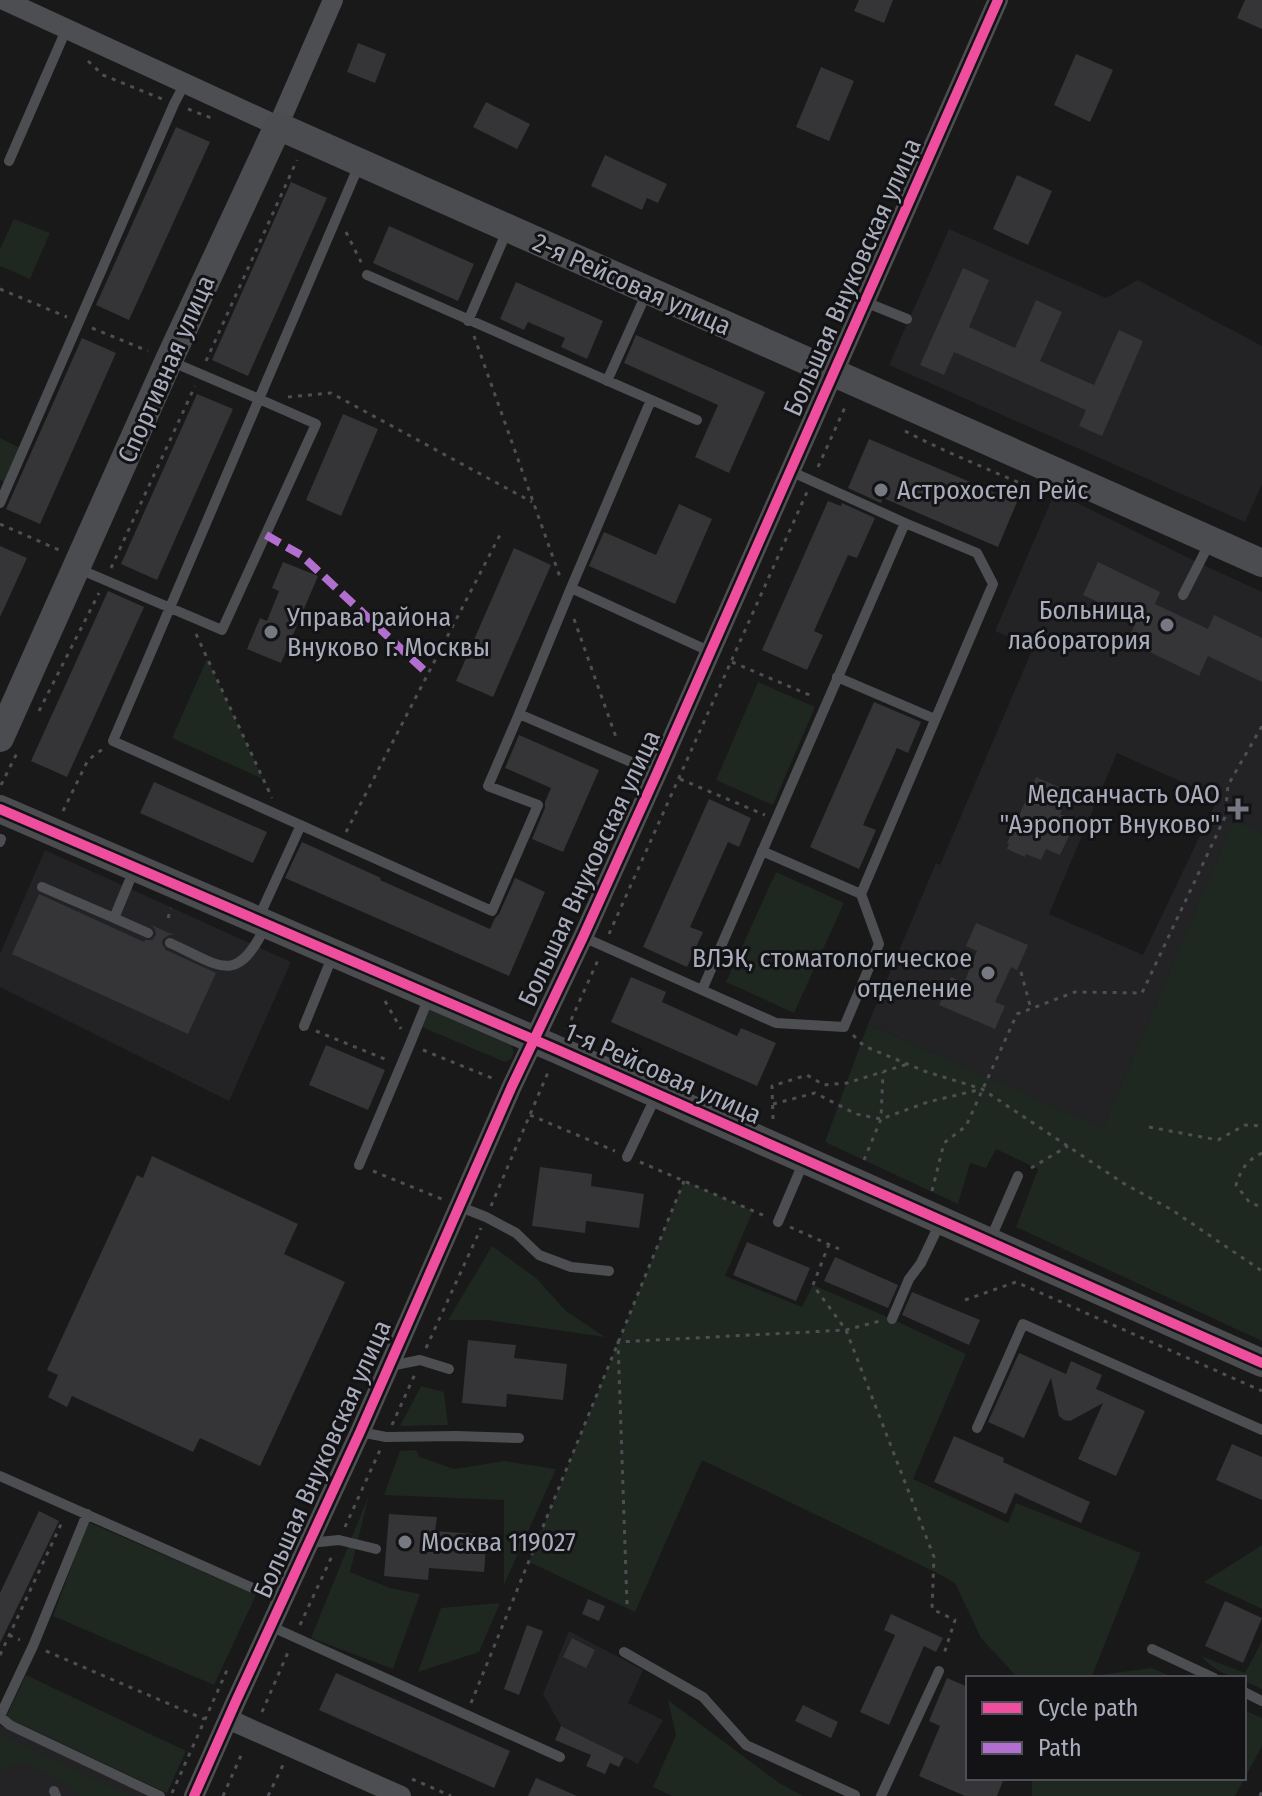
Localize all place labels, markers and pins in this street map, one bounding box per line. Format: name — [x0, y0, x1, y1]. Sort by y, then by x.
place label: Астрохостел Рейс — [897, 475, 1088, 506]
marker: Астрохостел Рейс — [872, 481, 890, 499]
place label: Больница, лаборатория — [1008, 595, 1151, 656]
place label: Управа района Внуково г. Москвы — [286, 602, 490, 663]
marker: Больница, лаборатория — [1158, 616, 1176, 634]
marker: Управа района Внуково г. Москвы — [262, 623, 280, 641]
place label: Медсанчасть ОАО "Аэропорт Внуково" — [1000, 779, 1220, 840]
marker: Медсанчасть ОАО "Аэропорт Внуково" — [1227, 798, 1249, 820]
place label: ВЛЭК, стоматологическое отделение — [692, 943, 972, 1004]
marker: ВЛЭК, стоматологическое отделение — [979, 964, 997, 982]
place label: Москва 119027 — [421, 1527, 576, 1558]
marker: Москва 119027 — [396, 1533, 414, 1551]

